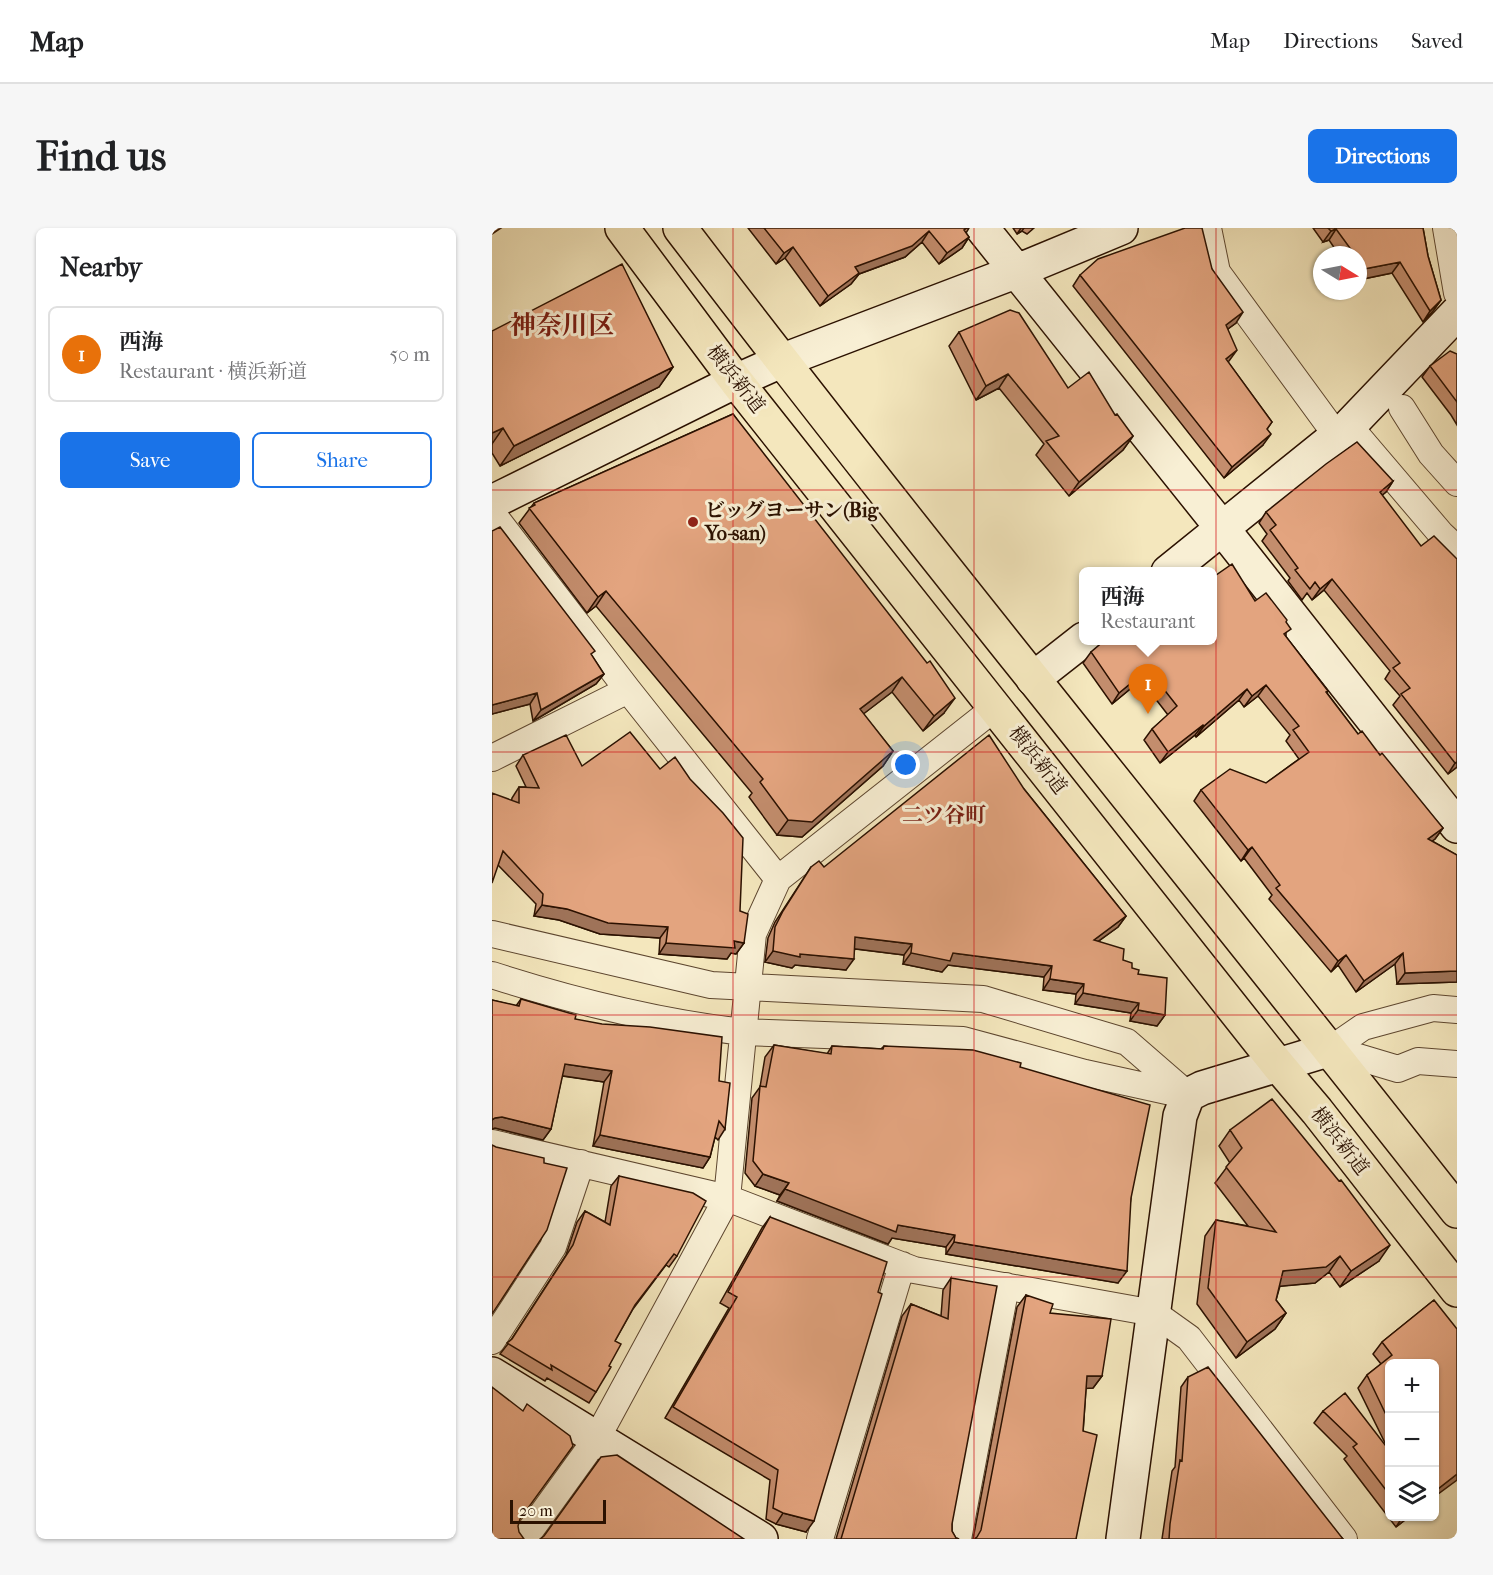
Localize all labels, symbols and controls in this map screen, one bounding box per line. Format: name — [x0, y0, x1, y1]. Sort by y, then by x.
text: Map — [30, 25, 84, 58]
text: Map — [1210, 29, 1250, 53]
text: Directions — [1283, 29, 1378, 53]
text: Saved — [1411, 29, 1463, 53]
button: Directions — [1308, 129, 1457, 183]
text: Find us — [36, 132, 166, 181]
north arrow — [1313, 246, 1367, 300]
text: Nearby — [60, 252, 142, 283]
district label: 神奈川区 — [510, 310, 614, 341]
text: 西海 — [119, 329, 163, 355]
street label: 横浜新道 — [702, 340, 770, 418]
text: 1 — [78, 343, 85, 366]
text: 50 m — [389, 343, 430, 366]
text: Restaurant · 横浜新道 — [119, 360, 307, 383]
button: Save — [60, 432, 240, 488]
button: Share — [252, 432, 432, 488]
place label: ビッグヨーサン(Big Yo-san) — [704, 499, 880, 545]
marker: ビッグヨーサン(Big Yo-san) — [686, 515, 700, 529]
popup — [1079, 567, 1217, 645]
text: 西海 — [1100, 584, 1144, 610]
text: Restaurant — [1100, 610, 1196, 633]
pin: 1 — [1128, 664, 1168, 714]
street label: 横浜新道 — [1004, 721, 1072, 799]
your location — [891, 750, 920, 779]
district label: 二ツ谷町 — [902, 803, 986, 827]
street label: 横浜新道 — [1306, 1102, 1374, 1180]
map controls — [1385, 1359, 1439, 1521]
button: + — [1385, 1359, 1439, 1413]
button: − — [1385, 1413, 1439, 1467]
button: layers — [1385, 1467, 1439, 1521]
scale bar — [510, 1497, 606, 1524]
text: 20 m — [519, 1501, 553, 1520]

